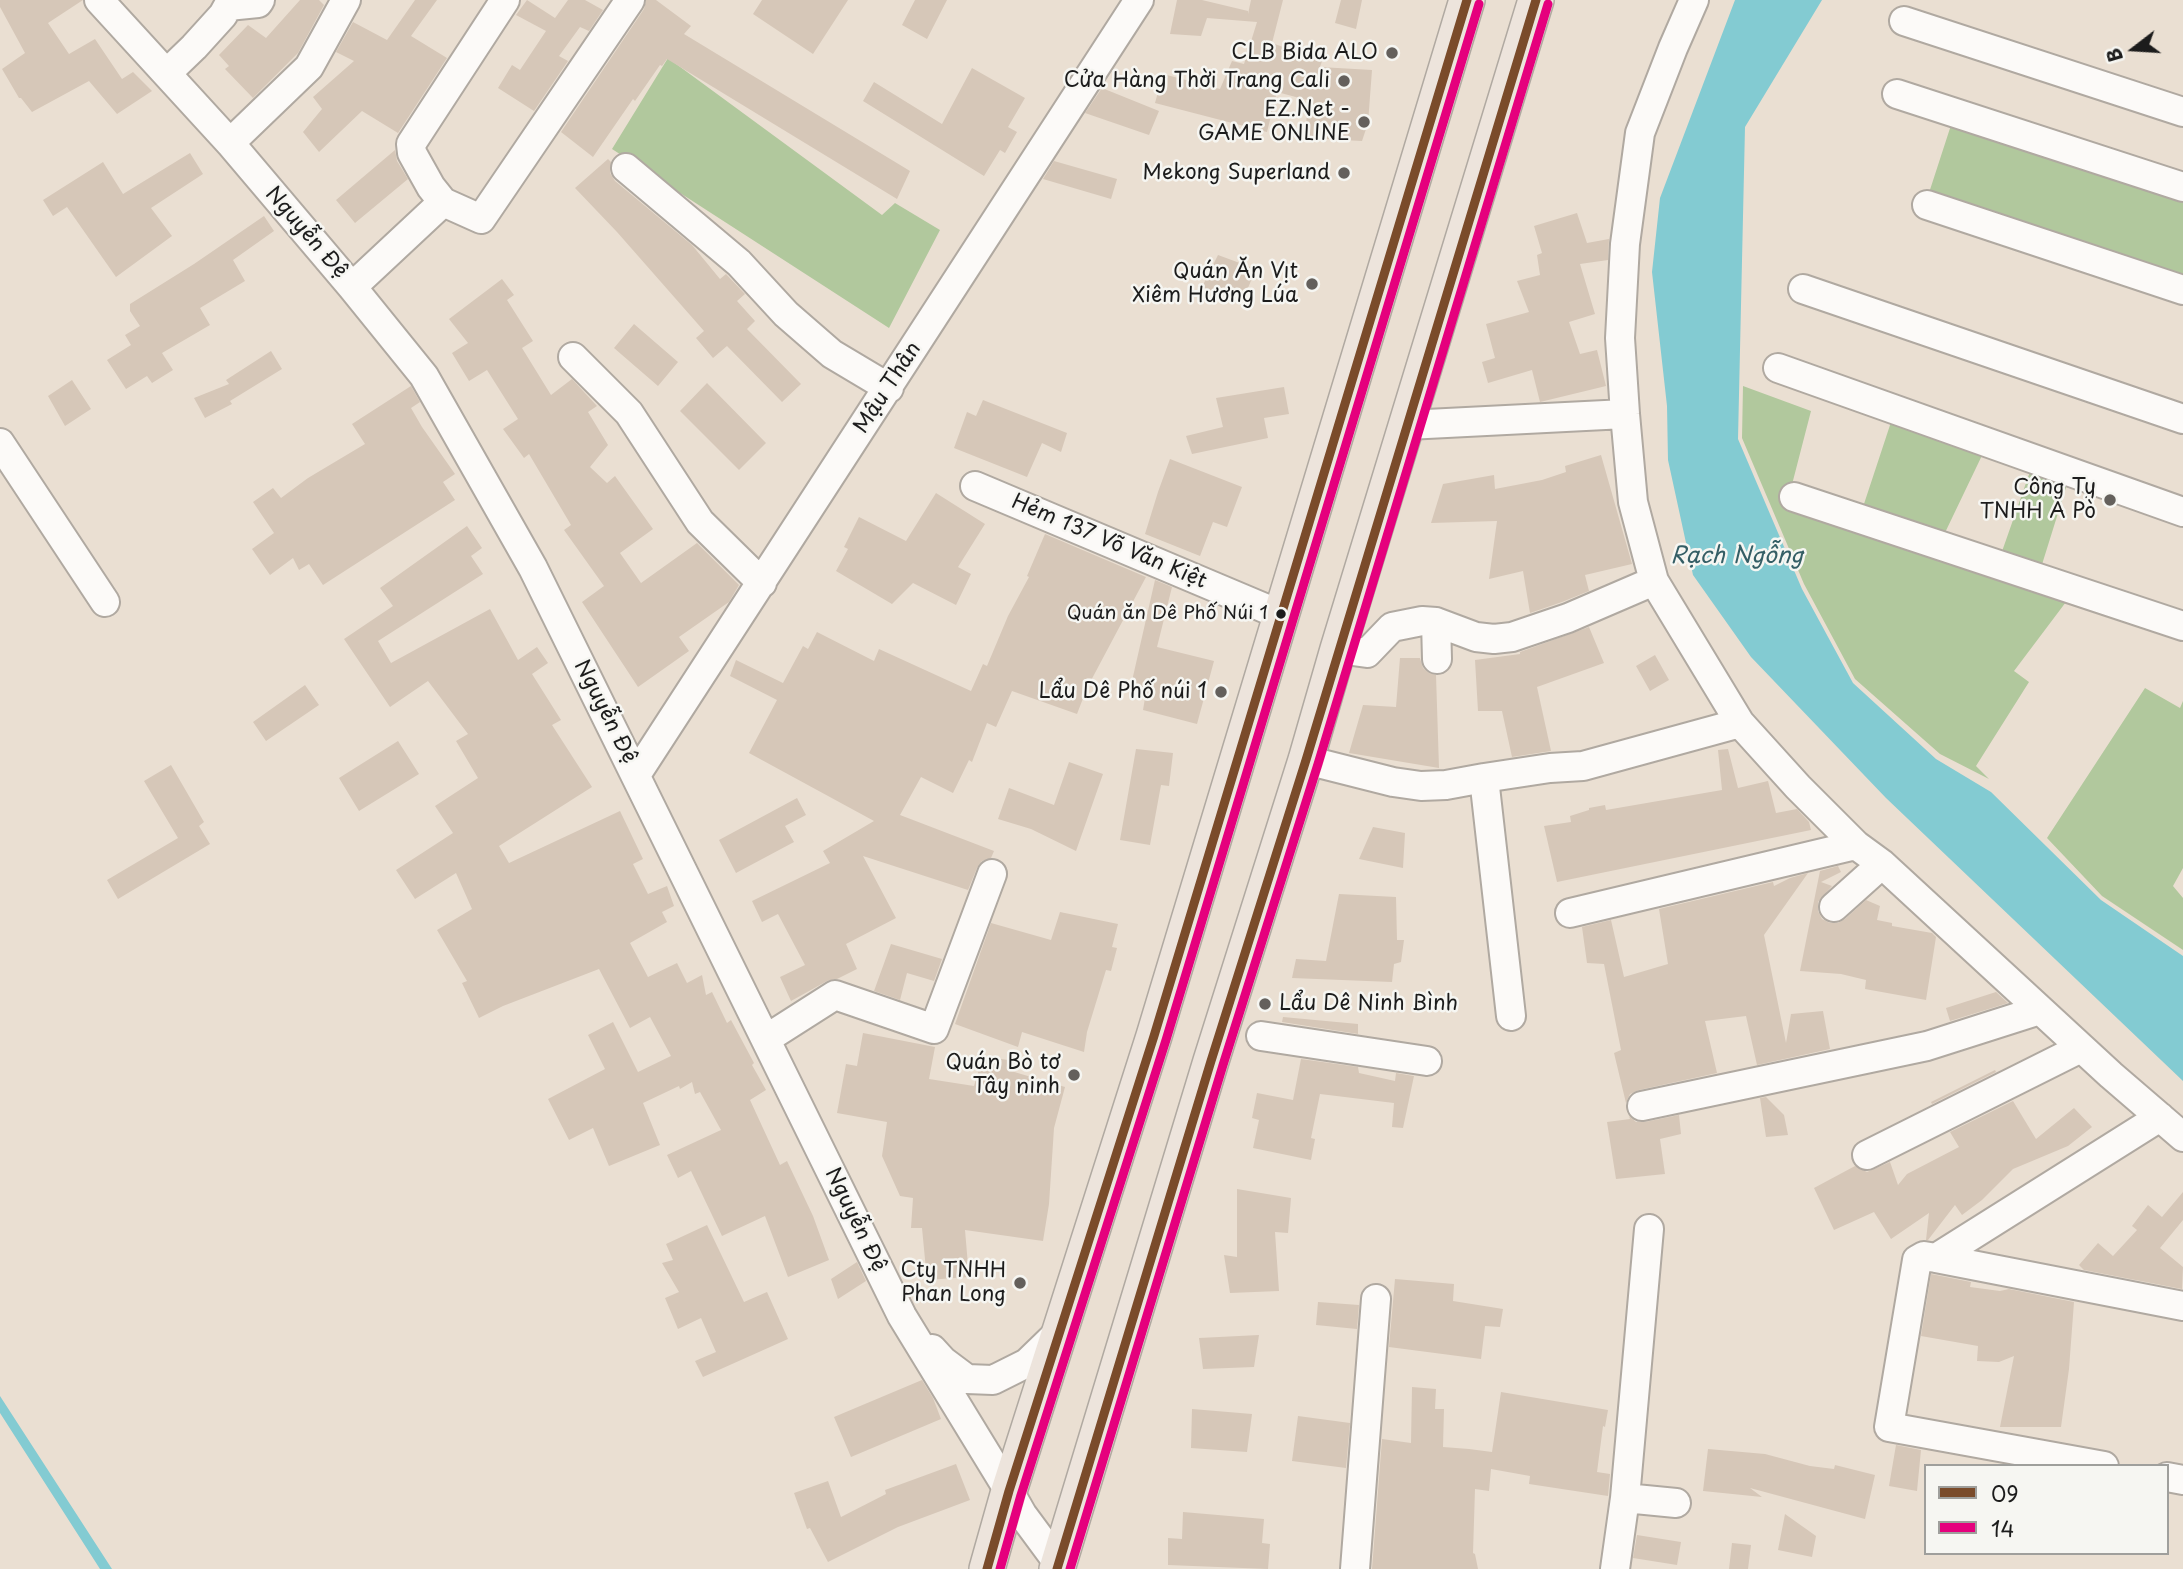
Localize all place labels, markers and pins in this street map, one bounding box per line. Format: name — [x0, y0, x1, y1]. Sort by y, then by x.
place label: CLB Bida ALO — [1231, 40, 1378, 66]
marker: CLB Bida ALO — [1384, 45, 1400, 61]
place label: Cửa Hàng Thời Trang Cali — [1064, 68, 1330, 94]
marker: Cửa Hàng Thời Trang Cali — [1336, 73, 1352, 89]
place label: EZ.Net - GAME ONLINE — [1198, 97, 1350, 147]
marker: EZ.Net - GAME ONLINE — [1356, 114, 1372, 130]
place label: Mekong Superland — [1143, 160, 1330, 186]
marker: Mekong Superland — [1336, 165, 1352, 181]
place label: Quán Ăn Vịt Xiêm Hương Lúa — [1132, 259, 1298, 309]
marker: Quán Ăn Vịt Xiêm Hương Lúa — [1304, 276, 1320, 292]
place label: Công Ty TNHH A Pò — [1980, 475, 2096, 525]
marker: Công Ty TNHH A Pò — [2102, 492, 2118, 508]
place label: Quán ăn Dê Phố Núi 1 — [1067, 603, 1268, 625]
marker: Quán ăn Dê Phố Núi 1 — [1274, 607, 1288, 621]
place label: Lẩu Dê Phố núi 1 — [1039, 679, 1207, 705]
marker: Lẩu Dê Phố núi 1 — [1213, 684, 1229, 700]
place label: Lẩu Dê Ninh Bình — [1279, 991, 1458, 1017]
marker: Lẩu Dê Ninh Bình — [1257, 996, 1273, 1012]
place label: Quán Bò tơ Tây ninh — [945, 1050, 1060, 1100]
marker: Quán Bò tơ Tây ninh — [1066, 1067, 1082, 1083]
place label: Cty TNHH Phan Long — [900, 1258, 1006, 1308]
marker: Cty TNHH Phan Long — [1012, 1275, 1028, 1291]

